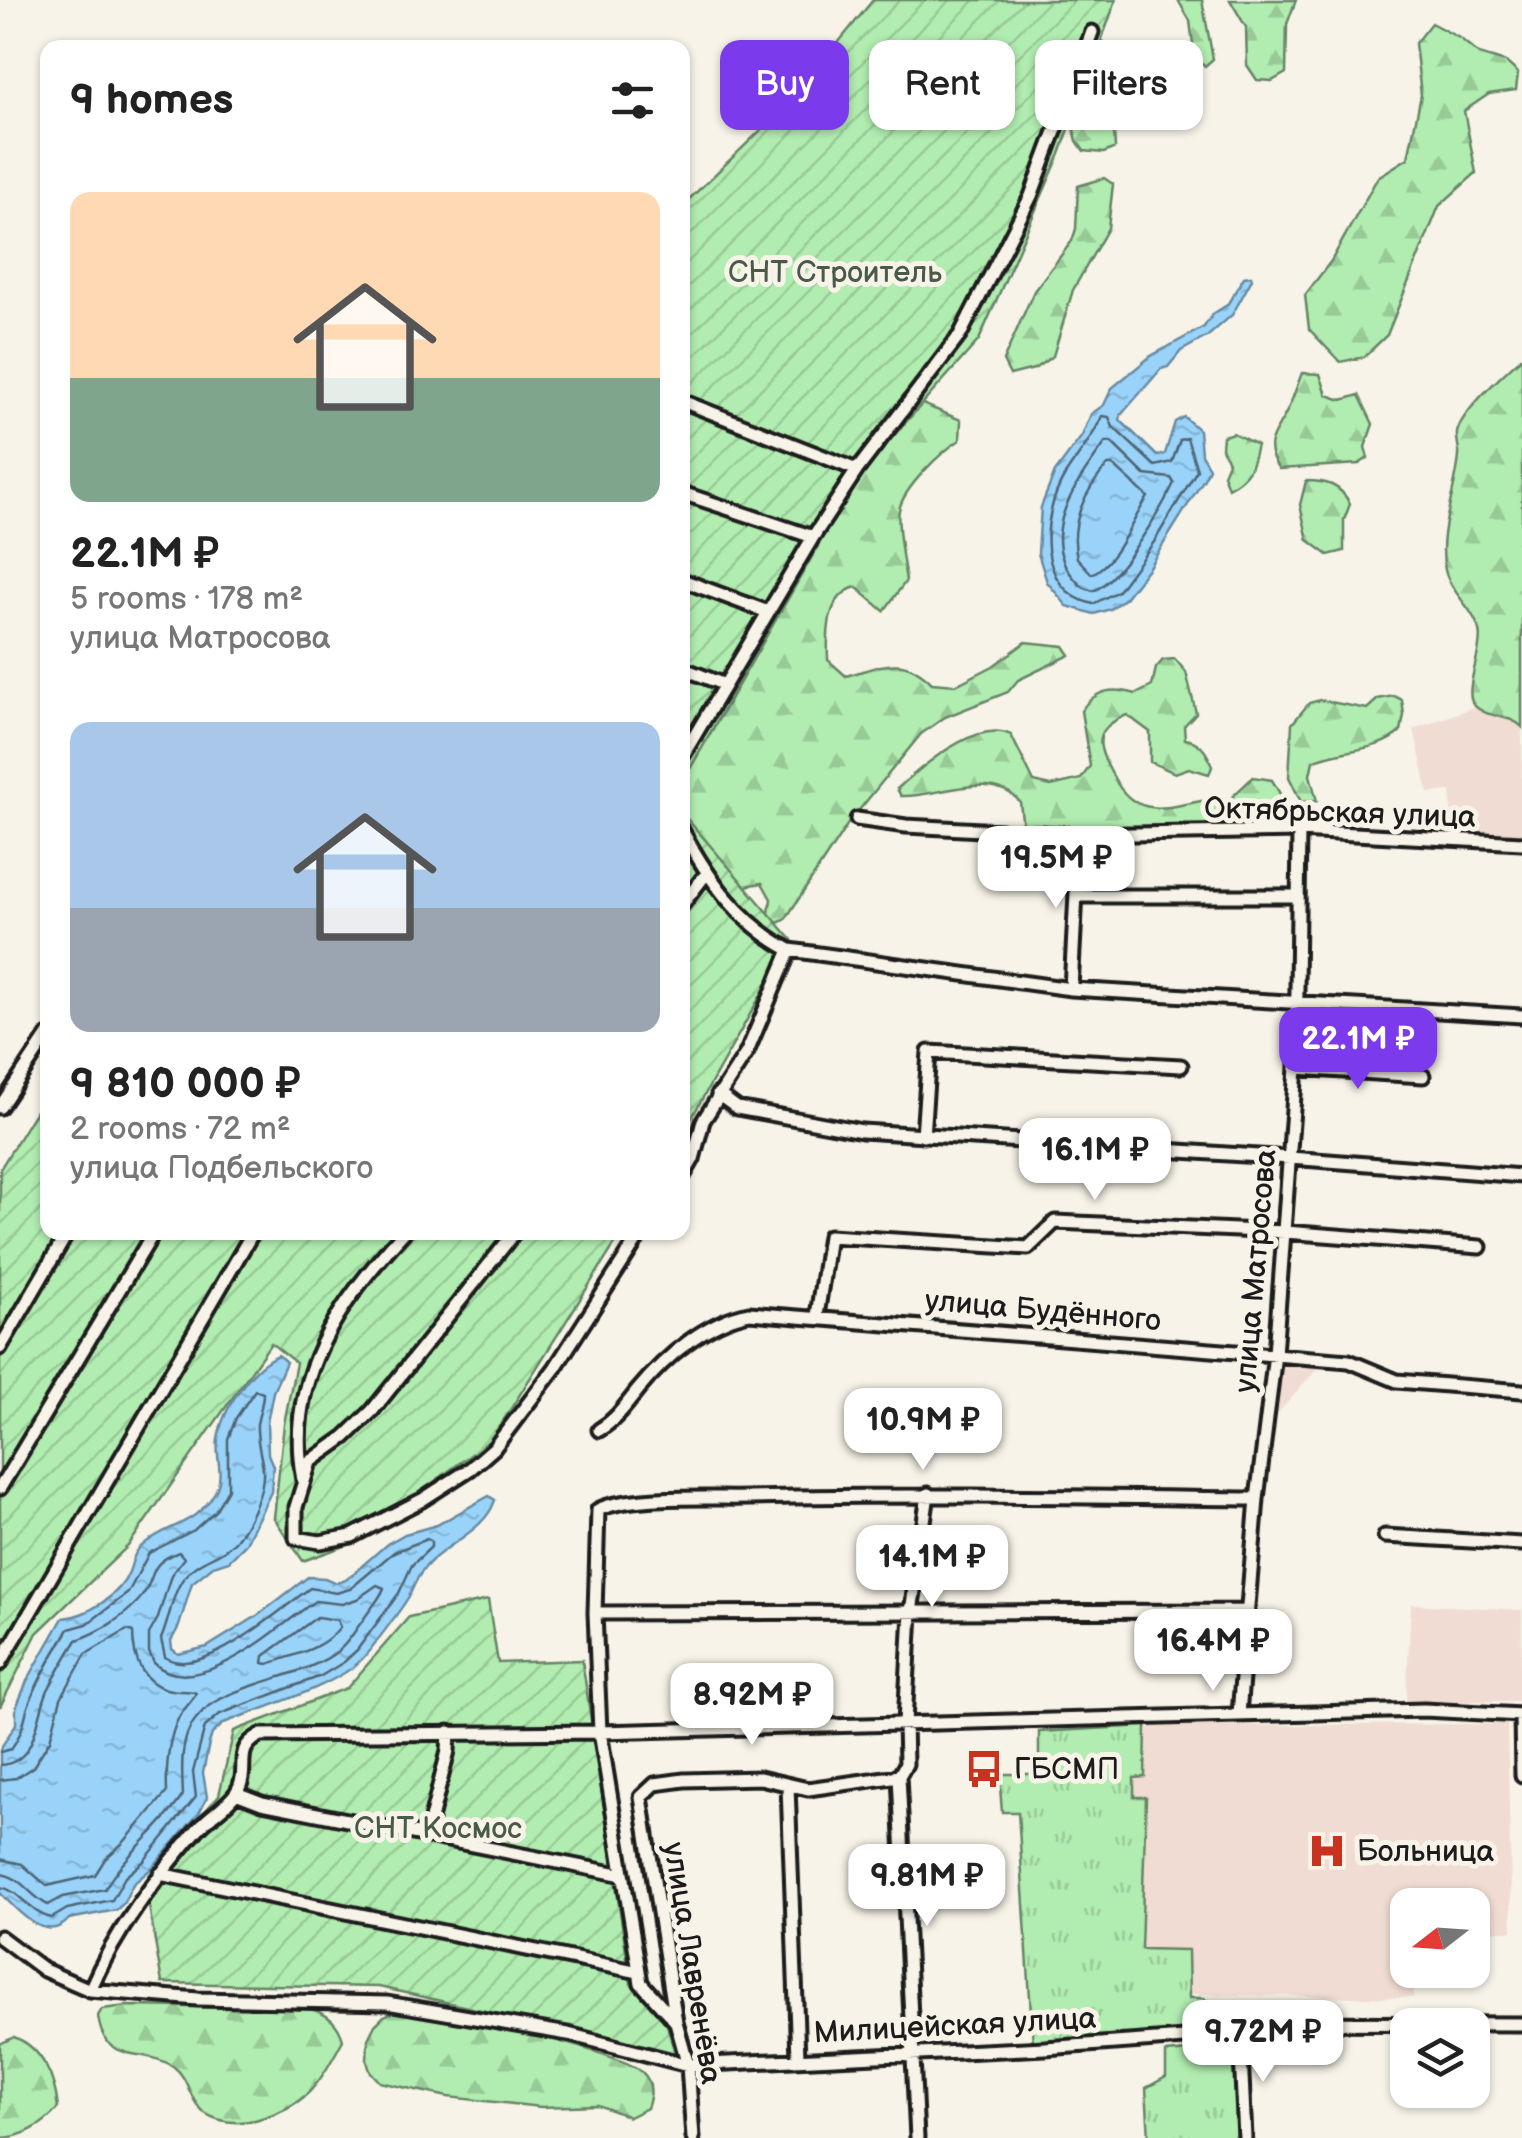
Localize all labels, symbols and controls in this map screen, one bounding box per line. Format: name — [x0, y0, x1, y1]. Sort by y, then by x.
chip: Buy — [720, 40, 849, 130]
chip: Rent — [869, 40, 1015, 130]
chip: Filters — [1035, 40, 1203, 130]
icon: filters — [605, 73, 660, 128]
text: 9 homes — [70, 75, 233, 126]
park label: СНТ Строитель — [728, 255, 942, 291]
icon: home — [275, 257, 455, 437]
text: 22.1M ₽ — [70, 529, 219, 580]
text: 5 rooms · 178 m² — [70, 580, 303, 619]
text: улица Матросова — [70, 619, 331, 658]
icon: home — [275, 787, 455, 967]
street label: Октябрьская улица — [1203, 790, 1477, 836]
pin: 19.5M ₽ — [964, 826, 1148, 911]
text: 19.5M ₽ — [1000, 839, 1112, 878]
pin: 22.1M ₽ — [1266, 1007, 1450, 1092]
text: 22.1M ₽ — [1301, 1020, 1415, 1059]
text: 9 810 000 ₽ — [70, 1059, 301, 1110]
text: 2 rooms · 72 m² — [70, 1110, 291, 1149]
pin: 16.1M ₽ — [1003, 1118, 1187, 1203]
text: 16.1M ₽ — [1041, 1131, 1149, 1170]
street label: улица Матросова — [1227, 1148, 1285, 1394]
text: улица Подбельского — [70, 1149, 373, 1188]
street label: улица Будённого — [923, 1283, 1162, 1339]
pin: 10.9M ₽ — [831, 1388, 1015, 1473]
text: 10.9M ₽ — [866, 1401, 980, 1440]
pin: 14.1M ₽ — [840, 1525, 1024, 1610]
text: 14.1M ₽ — [878, 1538, 986, 1577]
pin: 16.4M ₽ — [1121, 1609, 1305, 1694]
text: 16.4M ₽ — [1156, 1622, 1270, 1661]
pin: 8.92M ₽ — [660, 1663, 844, 1748]
text: 8.92M ₽ — [692, 1676, 812, 1715]
bus stop icon: ГБСМП — [963, 1748, 1005, 1790]
place label: ГБСМП — [1014, 1752, 1119, 1788]
park label: СНТ Космос — [354, 1811, 522, 1847]
hospital icon: Больница — [1306, 1830, 1348, 1872]
place label: Больница — [1357, 1834, 1494, 1870]
street label: улица Лавренёва — [655, 1840, 729, 2087]
pin: 9.81M ₽ — [835, 1844, 1019, 1929]
text: 9.81M ₽ — [870, 1857, 984, 1896]
north arrow — [1390, 1888, 1490, 1988]
map controls — [1390, 1888, 1490, 2108]
pin: 9.72M ₽ — [1171, 2000, 1355, 2085]
street label: Милицейская улица — [813, 2001, 1097, 2051]
button: layers — [1390, 2008, 1490, 2108]
text: 9.72M ₽ — [1204, 2013, 1322, 2052]

